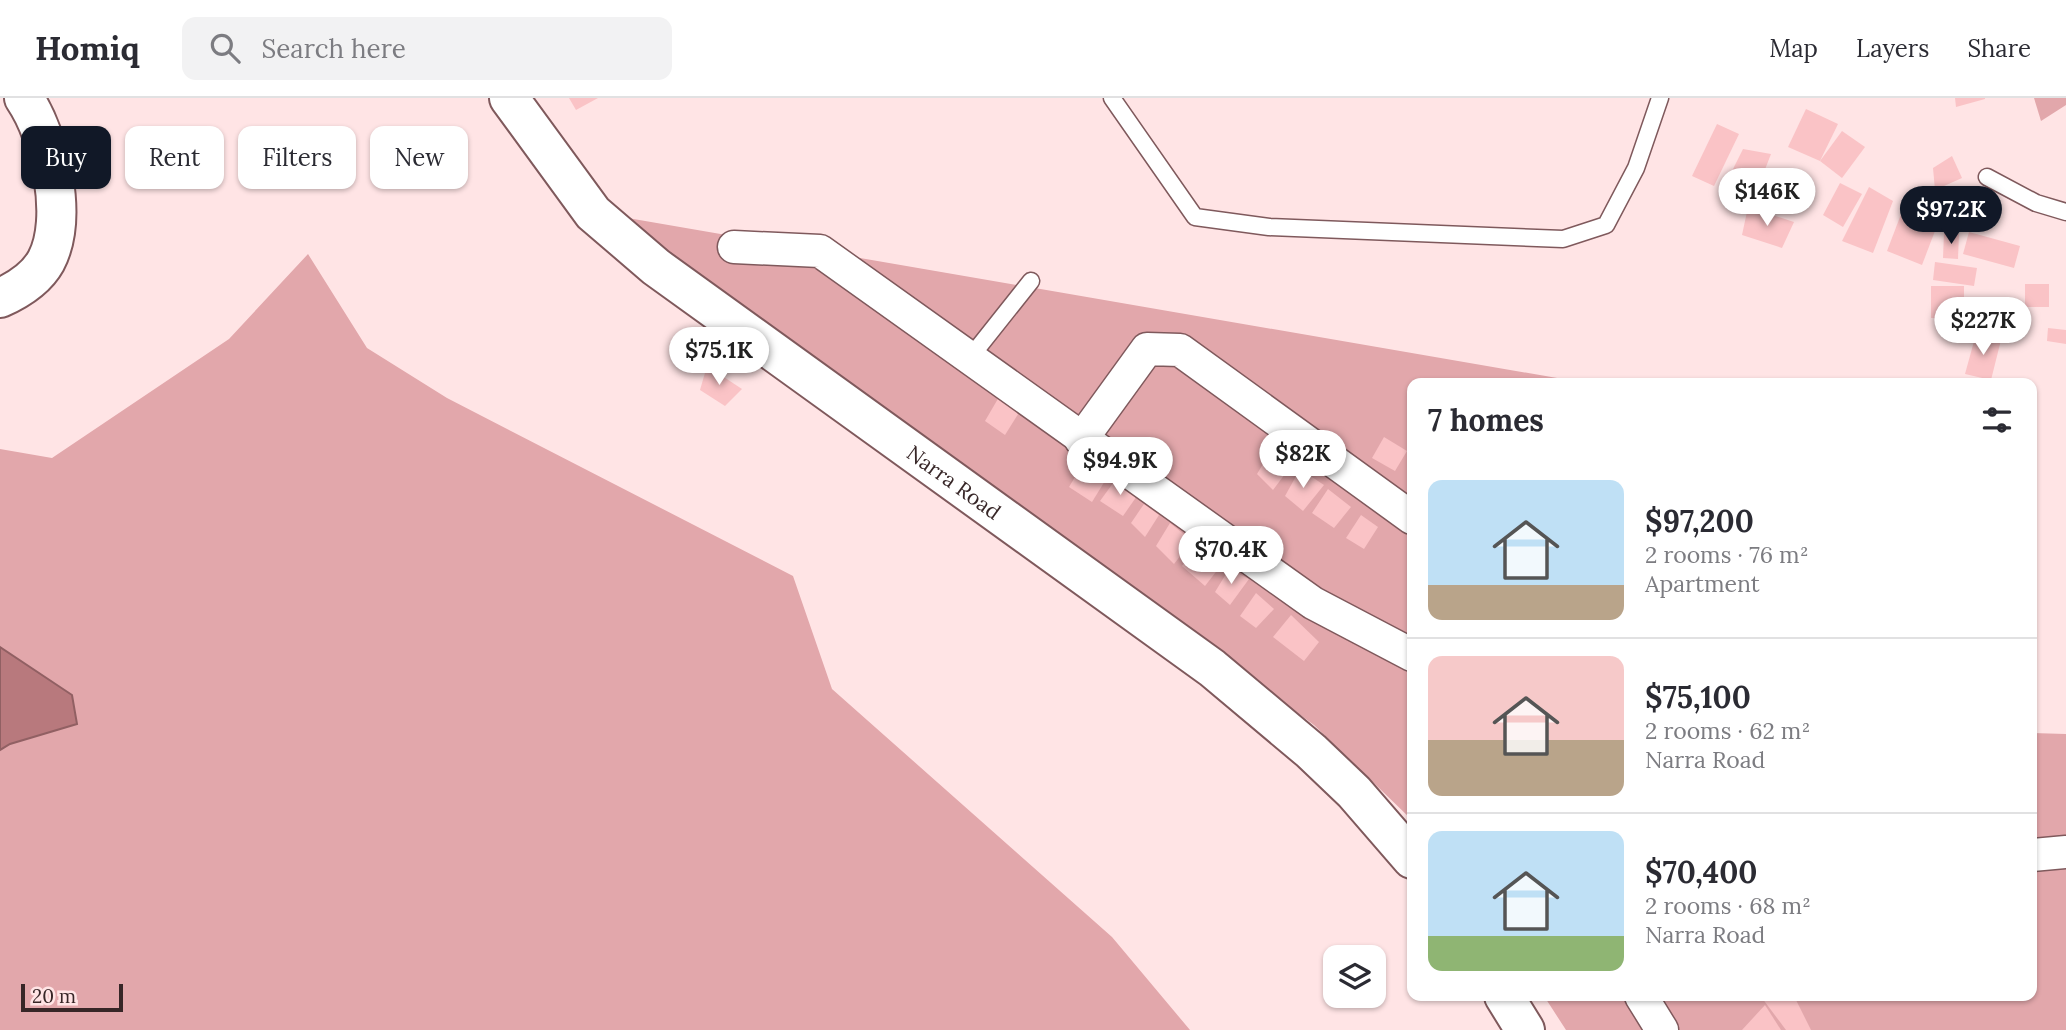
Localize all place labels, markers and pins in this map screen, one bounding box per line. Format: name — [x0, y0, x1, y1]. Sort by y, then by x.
pin: $146K — [1718, 169, 1816, 228]
pin: $97.2K — [1894, 186, 2008, 246]
pin: $227K — [1934, 298, 2032, 357]
pin: $75.1K — [662, 328, 776, 387]
pin: $82K — [1262, 430, 1344, 490]
pin: $94.9K — [1063, 438, 1177, 497]
pin: $70.4K — [1174, 526, 1288, 586]

